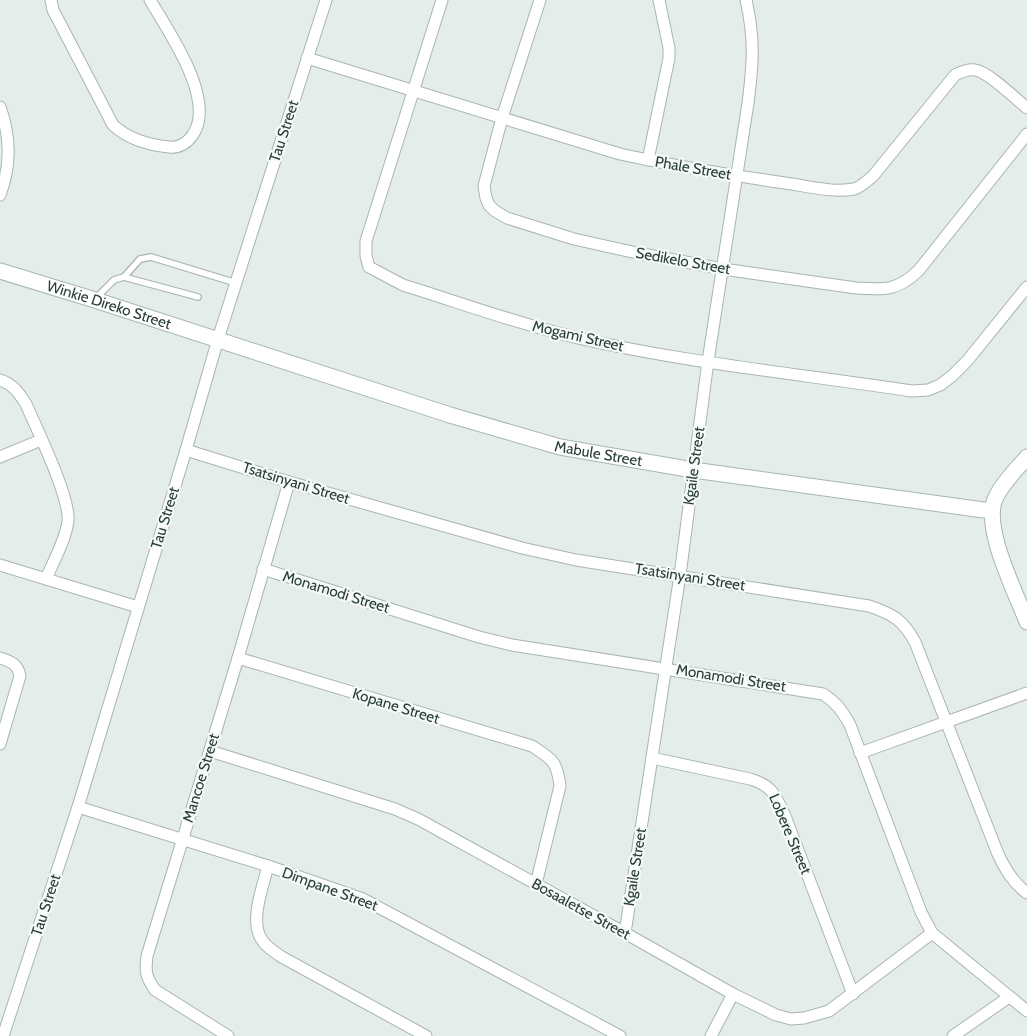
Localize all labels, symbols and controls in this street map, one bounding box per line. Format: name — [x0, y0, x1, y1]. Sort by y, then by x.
street label: Tau Street — [266, 98, 302, 164]
street label: Phale Street — [654, 152, 732, 184]
street label: Sedikelo Street — [634, 244, 732, 278]
street label: Winkie Direko Street — [44, 277, 173, 333]
street label: Mogami Street — [531, 317, 625, 355]
street label: Kgaile Street — [680, 426, 708, 506]
street label: Mabule Street — [553, 437, 644, 470]
street label: Tsatsinyani Street — [240, 458, 352, 508]
street label: Tau Street — [147, 485, 183, 551]
street label: Tsatsinyani Street — [634, 559, 746, 595]
street label: Monamodi Street — [280, 567, 392, 617]
street label: Monamodi Street — [675, 660, 787, 696]
street label: Kopane Street — [350, 684, 442, 728]
street label: Mancoe Street — [179, 731, 223, 825]
street label: Lobere Street — [765, 791, 815, 877]
street label: Kgaile Street — [620, 827, 650, 907]
street label: Dimpane Street — [280, 863, 380, 915]
street label: Tau Street — [28, 872, 64, 938]
street label: Bosaaletse Street — [529, 875, 633, 943]

